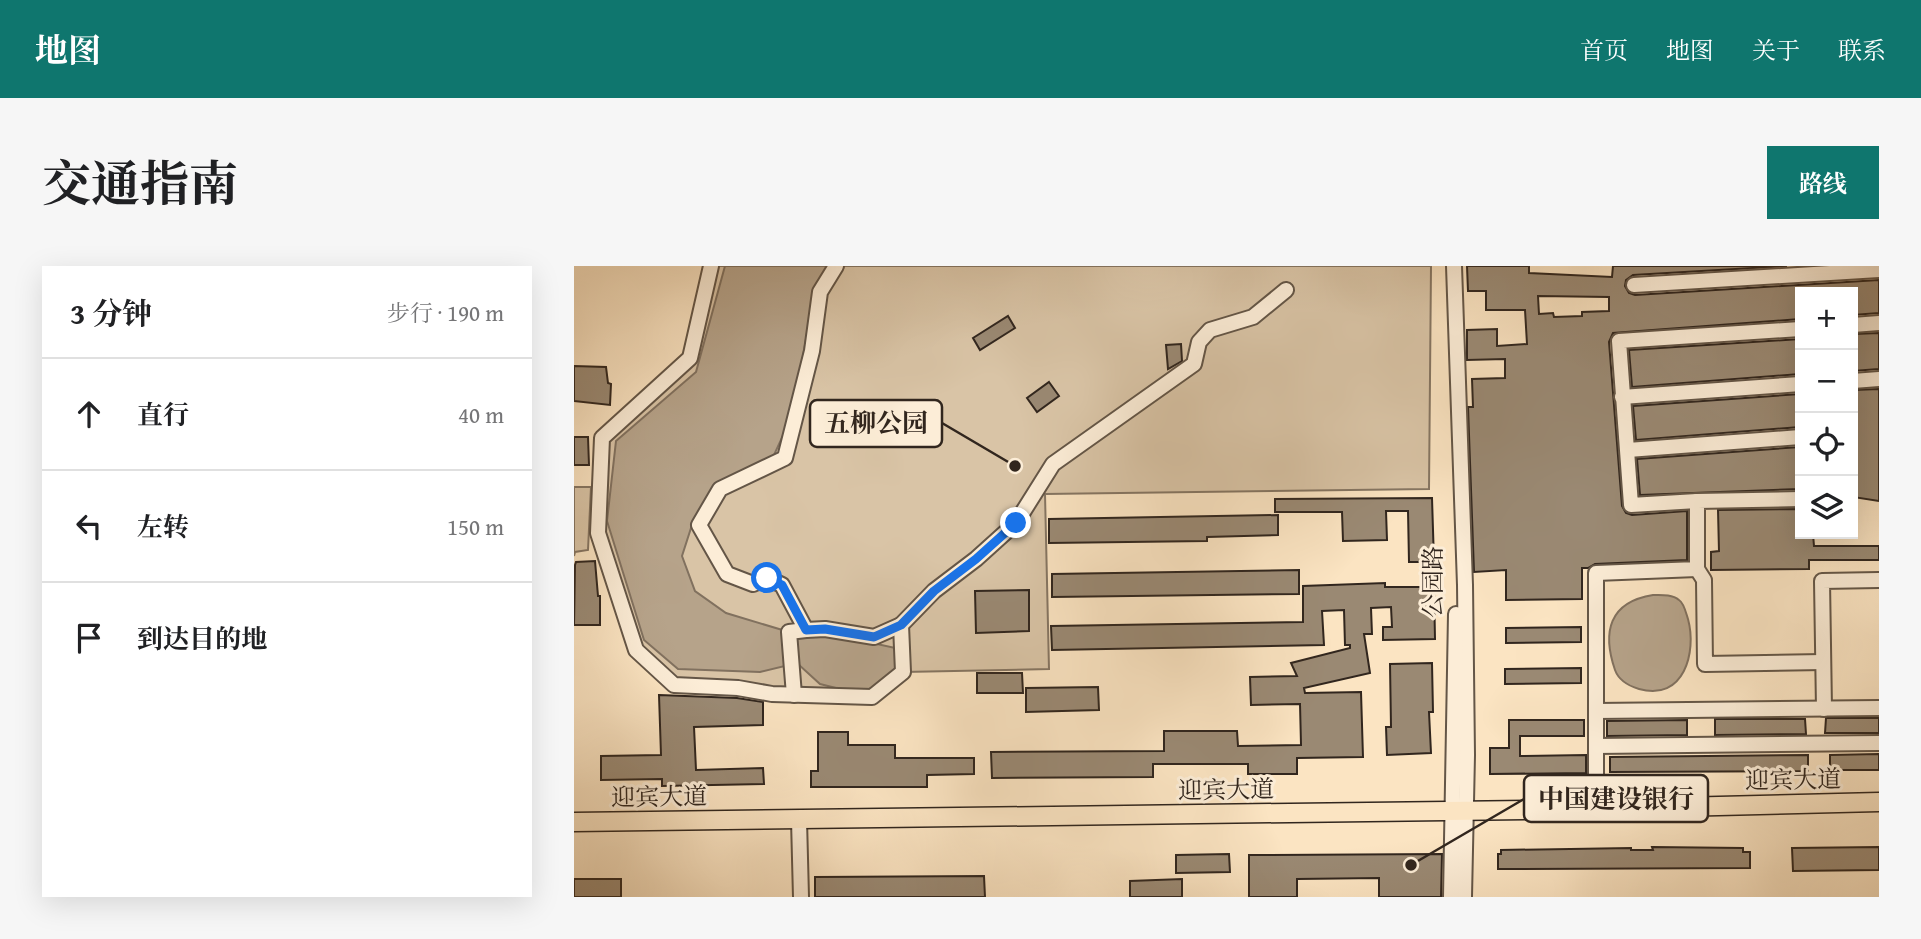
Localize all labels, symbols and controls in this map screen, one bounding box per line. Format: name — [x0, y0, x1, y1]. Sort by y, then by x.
text: 地图 — [35, 26, 101, 74]
text: 首页 — [1580, 33, 1628, 68]
text: 地图 — [1666, 33, 1714, 68]
text: 关于 — [1752, 33, 1800, 68]
text: 联系 — [1838, 33, 1886, 68]
button: 路线 — [1767, 146, 1879, 219]
text: 交通指南 — [42, 147, 238, 219]
map controls — [1795, 287, 1858, 539]
button: + — [1795, 287, 1858, 350]
text: 3 分钟 — [70, 291, 152, 335]
text: 步行 · 190 m — [387, 296, 504, 329]
button: − — [1795, 350, 1858, 413]
icon: ahead — [70, 395, 108, 433]
text: 直行 — [137, 395, 189, 434]
text: 40 m — [458, 398, 504, 431]
callout: 五柳公园 — [810, 400, 942, 447]
text: 五柳公园 — [824, 403, 928, 442]
button: locate — [1795, 413, 1858, 476]
button: layers — [1795, 476, 1858, 539]
icon: left — [70, 507, 108, 545]
text: 左转 — [137, 507, 189, 546]
route end — [1000, 507, 1031, 538]
text: 150 m — [447, 510, 504, 543]
street label: 公园路 — [1415, 546, 1450, 618]
route start — [751, 562, 782, 593]
icon: arrive — [70, 619, 108, 657]
text: 到达目的地 — [137, 619, 267, 658]
street label: 迎宾大道 — [1745, 761, 1841, 798]
street label: 迎宾大道 — [1178, 771, 1274, 808]
callout: 中国建设银行 — [1524, 775, 1708, 822]
street label: 迎宾大道 — [611, 778, 707, 815]
text: 中国建设银行 — [1538, 779, 1694, 818]

